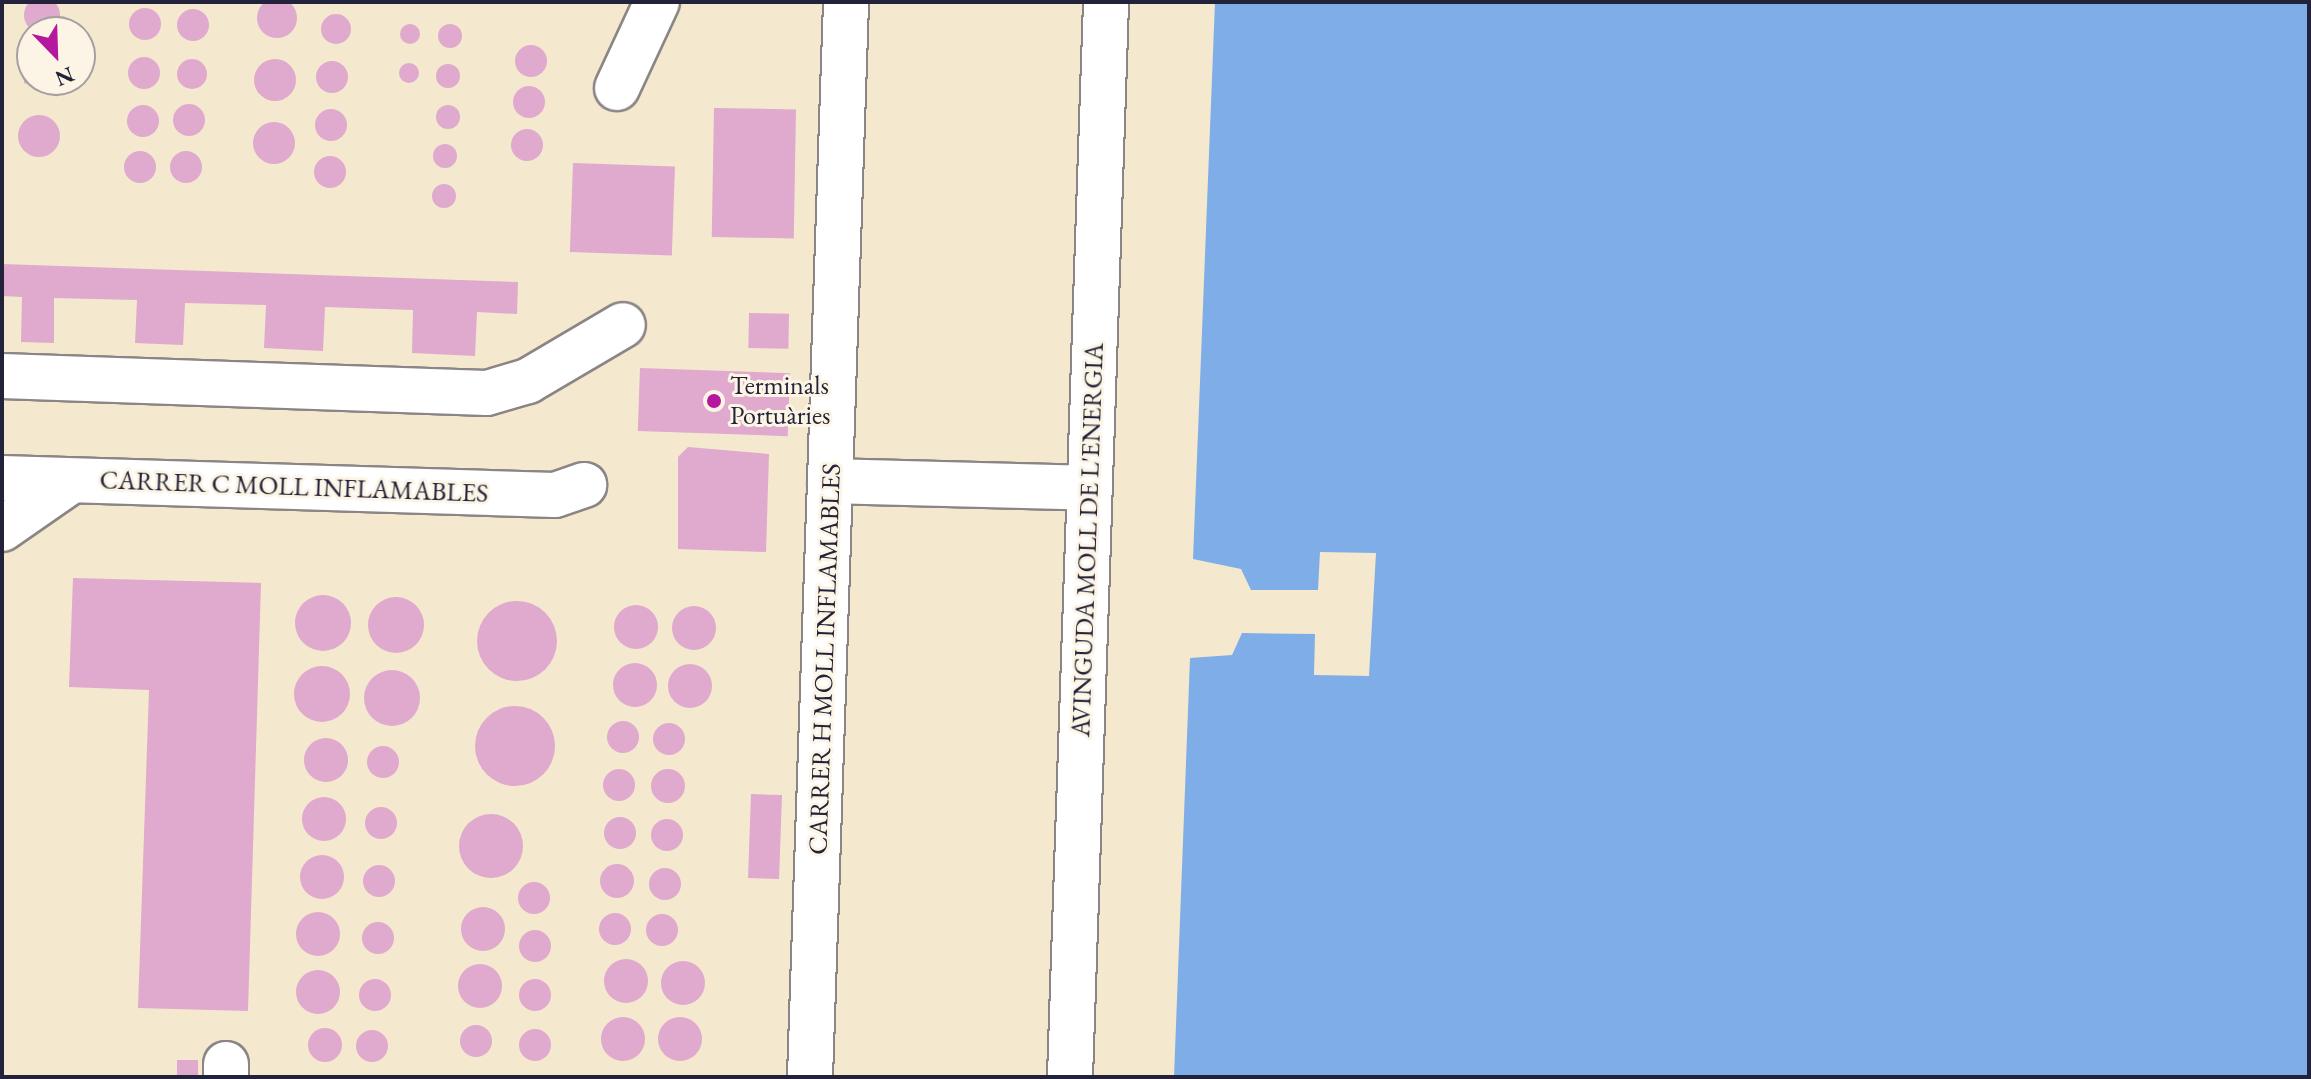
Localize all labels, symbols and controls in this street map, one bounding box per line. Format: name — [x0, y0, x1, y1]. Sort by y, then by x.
north arrow — [16, 16, 96, 96]
text: N — [51, 60, 79, 94]
street label: AVINGUDA MOLL DE L'ENERGIA — [1066, 342, 1110, 738]
place label: Terminals Portuàries — [730, 370, 830, 432]
marker: Terminals Portuàries — [705, 392, 723, 410]
street label: CARRER H MOLL INFLAMABLES — [803, 463, 847, 855]
street label: CARRER C MOLL INFLAMABLES — [99, 465, 489, 509]

